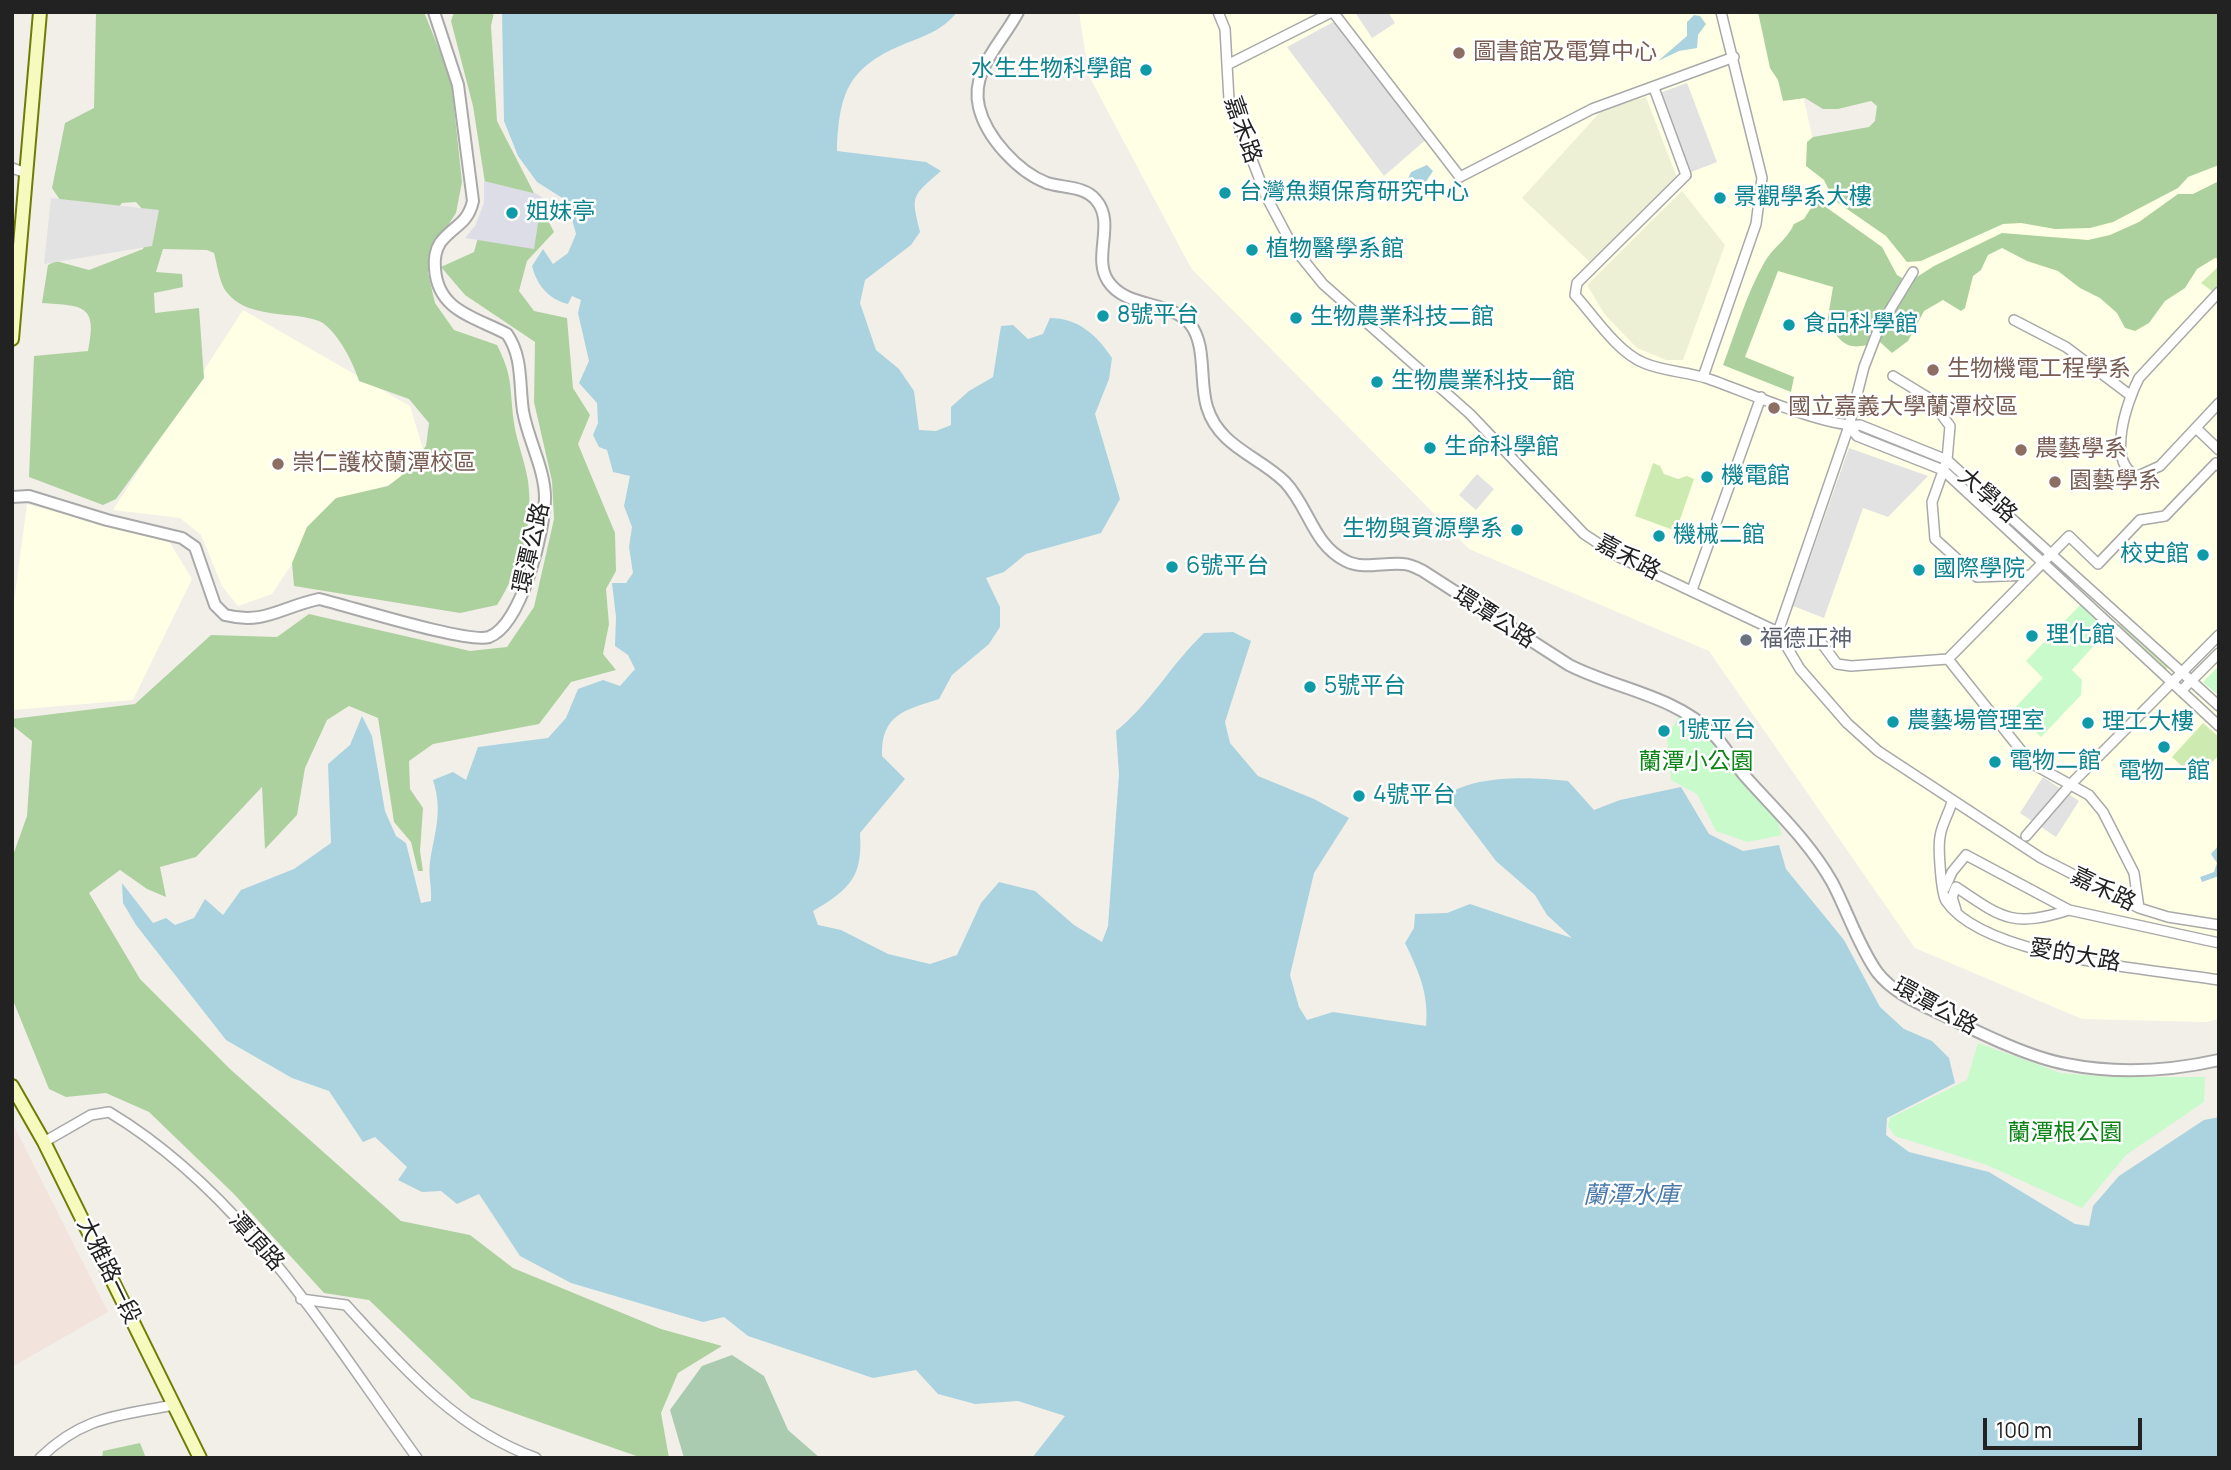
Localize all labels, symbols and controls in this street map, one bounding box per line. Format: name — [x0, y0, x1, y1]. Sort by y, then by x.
place label: 圖書館及電算中心 — [1473, 39, 1657, 67]
marker: 圖書館及電算中心 — [1451, 45, 1467, 61]
place label: 水生生物科學館 — [971, 56, 1132, 84]
marker: 水生生物科學館 — [1138, 62, 1154, 78]
street label: 嘉禾路 — [1218, 93, 1266, 167]
place label: 台灣魚類保育研究中心 — [1239, 179, 1469, 207]
place label: 景觀學系大樓 — [1734, 184, 1872, 212]
marker: 台灣魚類保育研究中心 — [1217, 185, 1233, 201]
marker: 景觀學系大樓 — [1712, 190, 1728, 206]
place label: 姐妹亭 — [526, 199, 595, 227]
marker: 姐妹亭 — [504, 205, 520, 221]
place label: 植物醫學系館 — [1266, 236, 1404, 264]
marker: 植物醫學系館 — [1244, 242, 1260, 258]
place label: 8號平台 — [1117, 302, 1199, 330]
place label: 生物農業科技二館 — [1310, 304, 1494, 332]
marker: 8號平台 — [1095, 308, 1111, 324]
marker: 生物農業科技二館 — [1288, 310, 1304, 326]
place label: 食品科學館 — [1803, 311, 1918, 339]
marker: 食品科學館 — [1781, 317, 1797, 333]
place label: 生物機電工程學系 — [1947, 356, 2131, 384]
marker: 生物機電工程學系 — [1925, 362, 1941, 378]
place label: 生物農業科技一館 — [1391, 368, 1575, 396]
marker: 生物農業科技一館 — [1369, 374, 1385, 390]
place label: 國立嘉義大學蘭潭校區 — [1788, 394, 2018, 422]
marker: 國立嘉義大學蘭潭校區 — [1766, 400, 1782, 416]
place label: 生命科學館 — [1444, 434, 1559, 462]
place label: 農藝學系 — [2035, 436, 2127, 464]
marker: 生命科學館 — [1422, 440, 1438, 456]
marker: 農藝學系 — [2013, 442, 2029, 458]
place label: 崇仁護校蘭潭校區 — [292, 450, 476, 478]
marker: 崇仁護校蘭潭校區 — [270, 456, 286, 472]
place label: 機電館 — [1721, 463, 1790, 491]
street label: 大學路 — [1952, 463, 2022, 529]
place label: 園藝學系 — [2069, 468, 2161, 496]
marker: 機電館 — [1699, 469, 1715, 485]
marker: 園藝學系 — [2047, 474, 2063, 490]
street label: 環潭公路 — [508, 500, 556, 596]
place label: 生物與資源學系 — [1342, 516, 1503, 544]
marker: 生物與資源學系 — [1509, 522, 1525, 538]
place label: 機械二館 — [1673, 522, 1765, 550]
marker: 機械二館 — [1651, 528, 1667, 544]
street label: 嘉禾路 — [1591, 530, 1665, 586]
place label: 校史館 — [2120, 541, 2189, 569]
marker: 校史館 — [2195, 547, 2211, 563]
place label: 6號平台 — [1186, 553, 1269, 581]
place label: 國際學院 — [1933, 556, 2025, 584]
marker: 6號平台 — [1164, 559, 1180, 575]
marker: 國際學院 — [1911, 562, 1927, 578]
street label: 環潭公路 — [1448, 581, 1540, 655]
place label: 理化館 — [2046, 622, 2115, 650]
place label: 福德正神 — [1760, 626, 1852, 654]
marker: 理化館 — [2024, 628, 2040, 644]
marker: 福德正神 — [1738, 632, 1754, 648]
place label: 5號平台 — [1324, 673, 1406, 701]
marker: 5號平台 — [1302, 679, 1318, 695]
place label: 農藝場管理室 — [1907, 708, 2045, 736]
place label: 理工大樓 — [2102, 709, 2194, 737]
marker: 農藝場管理室 — [1885, 714, 1901, 730]
marker: 理工大樓 — [2080, 715, 2096, 731]
place label: 1號平台 — [1678, 717, 1756, 745]
marker: 1號平台 — [1656, 723, 1672, 739]
marker: 電物一館 — [2156, 739, 2172, 755]
place label: 電物二館 — [2009, 748, 2101, 776]
park label: 蘭潭小公園 — [1639, 749, 1753, 777]
marker: 電物二館 — [1987, 754, 2003, 770]
place label: 電物一館 — [2118, 758, 2210, 786]
place label: 4號平台 — [1373, 782, 1456, 810]
marker: 4號平台 — [1351, 788, 1367, 804]
street label: 嘉禾路 — [2066, 862, 2140, 918]
street label: 愛的大路 — [2027, 934, 2123, 978]
street label: 環潭公路 — [1888, 973, 1982, 1041]
park label: 蘭潭根公園 — [2008, 1120, 2122, 1148]
water label: 蘭潭水庫 — [1583, 1182, 1679, 1210]
street label: 潭頂路 — [223, 1207, 289, 1277]
street label: 大雅路一段 — [70, 1213, 146, 1329]
scale bar — [1986, 1404, 2145, 1448]
text: 100 m — [1996, 1416, 2052, 1444]

